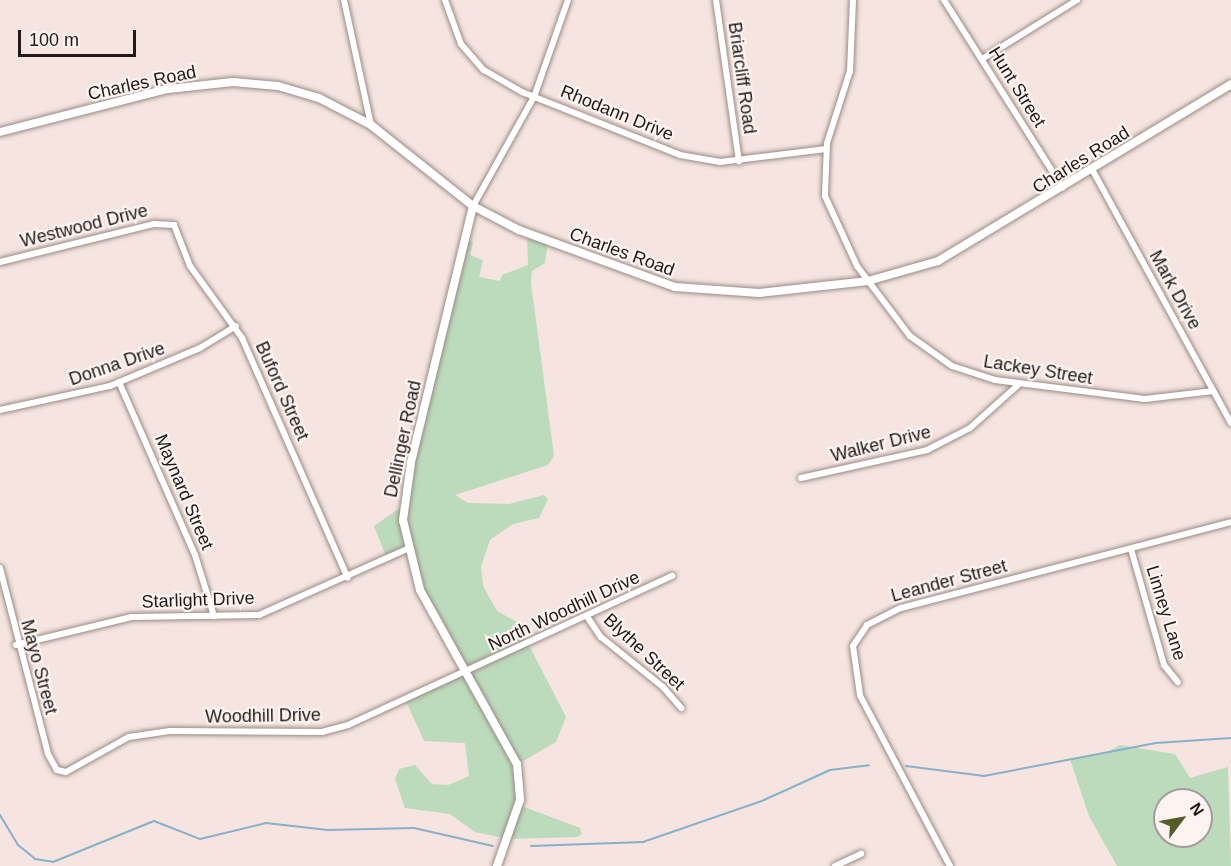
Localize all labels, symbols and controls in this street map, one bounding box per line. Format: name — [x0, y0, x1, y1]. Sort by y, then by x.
scale bar — [21, 18, 140, 56]
street label: Briarcliff Road — [723, 21, 761, 135]
text: 100 m — [29, 30, 79, 50]
street label: Hunt Street — [984, 43, 1050, 131]
street label: Charles Road — [86, 61, 198, 105]
street label: Rhodann Drive — [557, 80, 677, 146]
street label: Charles Road — [1029, 122, 1133, 198]
street label: Westwood Drive — [18, 200, 150, 252]
street label: Charles Road — [567, 223, 677, 281]
street label: Mark Drive — [1144, 247, 1206, 333]
street label: Donna Drive — [66, 338, 168, 390]
street label: Buford Street — [251, 338, 313, 444]
street label: Lackey Street — [982, 351, 1094, 389]
street label: Dellinger Road — [380, 379, 426, 499]
street label: Walker Drive — [829, 421, 933, 467]
street label: Maynard Street — [150, 431, 218, 553]
street label: Leander Street — [889, 555, 1009, 607]
street label: Linney Lane — [1141, 563, 1191, 663]
street label: North Woodhill Drive — [485, 566, 643, 656]
street label: Starlight Drive — [141, 587, 255, 613]
street label: Blythe Street — [599, 609, 689, 695]
street label: Mayo Street — [16, 617, 62, 717]
street label: Woodhill Drive — [205, 704, 321, 728]
north arrow — [1153, 788, 1213, 848]
text: N — [1187, 800, 1207, 819]

